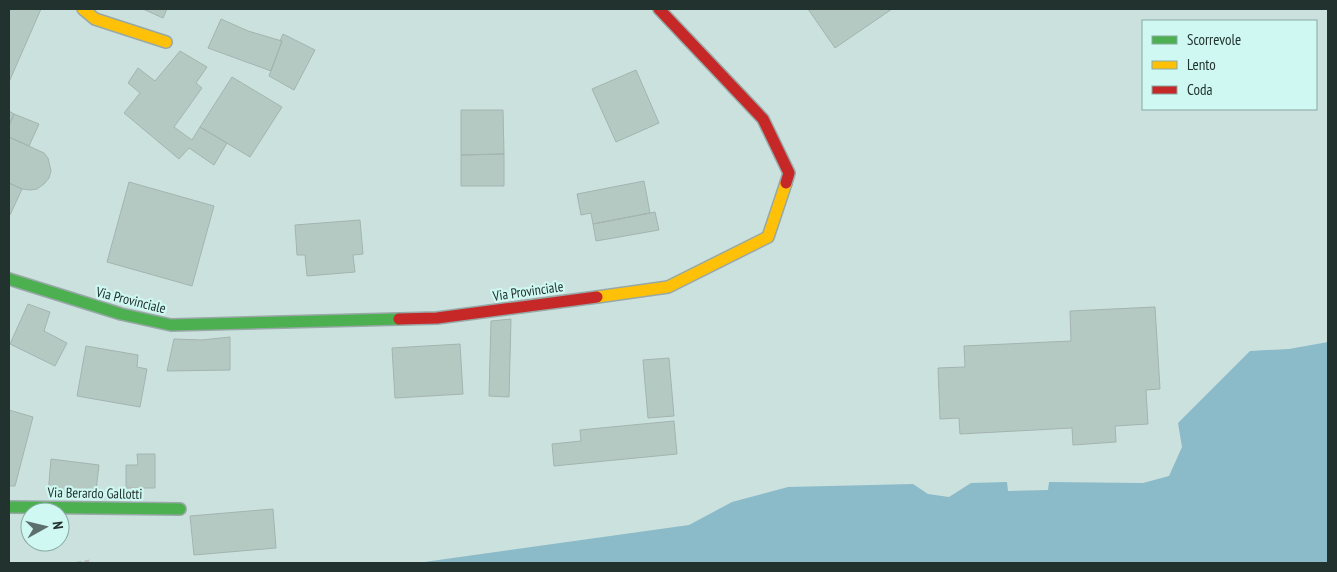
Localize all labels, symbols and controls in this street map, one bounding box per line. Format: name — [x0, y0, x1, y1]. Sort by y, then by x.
legend — [1142, 20, 1317, 110]
text: Scorrevole — [1187, 30, 1241, 49]
text: Lento — [1187, 55, 1216, 74]
text: Coda — [1187, 80, 1212, 99]
street label: Via Provinciale — [491, 277, 565, 305]
street label: Via Provinciale — [93, 282, 168, 317]
street label: Via Berardo Gallotti — [47, 483, 142, 503]
north arrow — [20, 502, 70, 552]
text: N — [48, 520, 67, 530]

